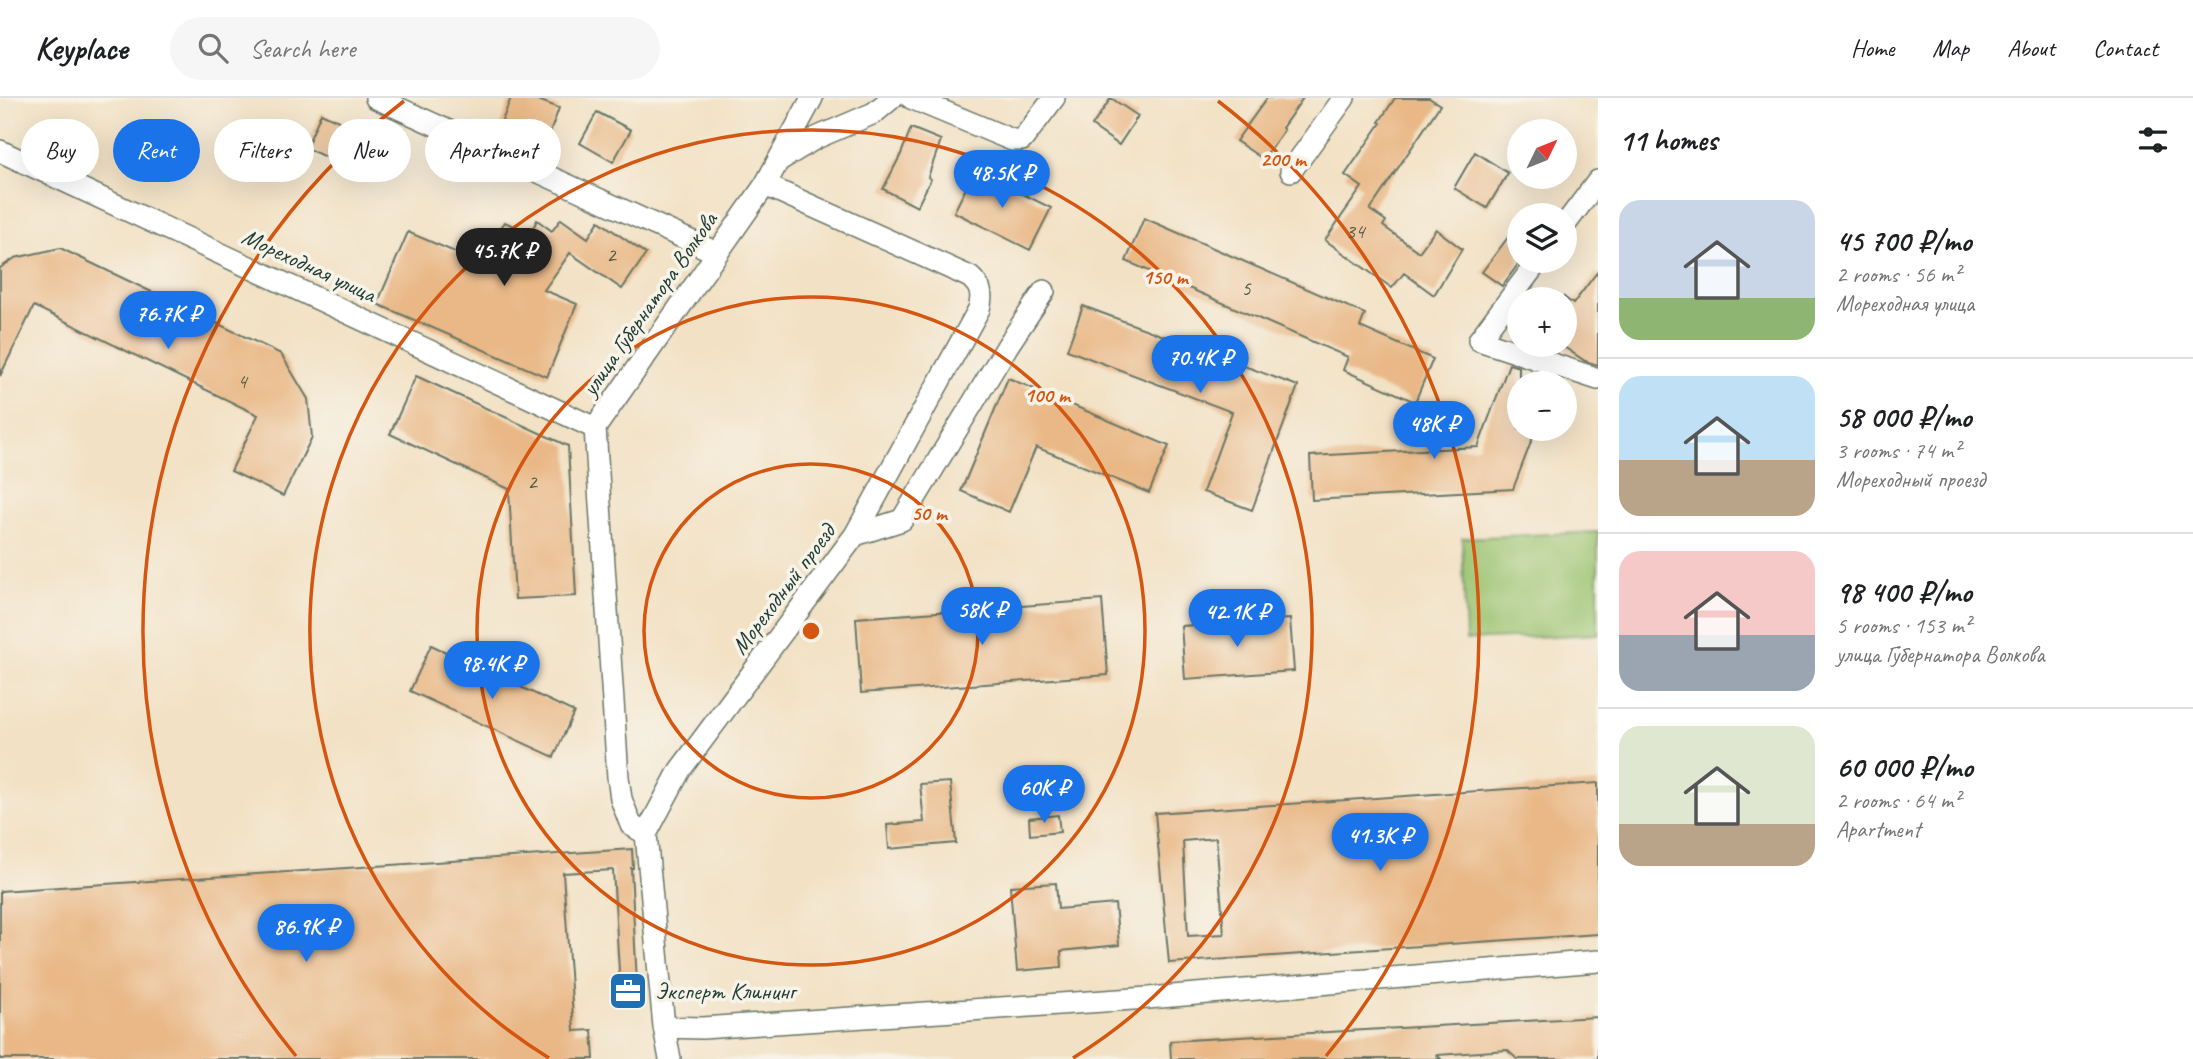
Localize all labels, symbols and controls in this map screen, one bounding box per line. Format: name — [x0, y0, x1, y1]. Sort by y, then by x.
search box — [170, 17, 660, 80]
text: Keyplace — [35, 27, 128, 69]
icon: search — [194, 29, 232, 67]
text: Search here — [250, 32, 356, 65]
text: Home — [1851, 33, 1894, 63]
text: Map — [1932, 33, 1969, 63]
text: About — [2007, 33, 2055, 63]
text: Contact — [2093, 33, 2158, 63]
chip: Buy — [21, 119, 99, 182]
chip: Rent — [113, 119, 200, 182]
chip: Filters — [214, 119, 314, 182]
chip: New — [328, 119, 411, 182]
chip: Apartment — [425, 119, 561, 182]
north arrow — [1507, 119, 1577, 189]
map controls — [1507, 119, 1577, 441]
text: 11 homes — [1619, 121, 1717, 159]
icon: filters — [2134, 121, 2172, 159]
text: 200 m — [1260, 146, 1308, 172]
pin: 48.5K ₽ — [937, 150, 1067, 210]
text: 48.5K ₽ — [970, 158, 1034, 187]
button: layers — [1507, 203, 1577, 273]
street label: улица Губернатора Волкова — [573, 205, 724, 403]
house number: 34 — [1346, 218, 1367, 244]
street label: Мореходная улица — [237, 221, 382, 310]
text: 45 700 ₽/mo — [1836, 222, 1971, 260]
pin: 45.7K ₽ — [439, 228, 569, 288]
icon: home — [1675, 228, 1759, 312]
text: 45.7K ₽ — [472, 236, 536, 265]
house number: 2 — [606, 242, 617, 268]
text: 2 rooms · 56 m² — [1836, 260, 1960, 289]
text: 150 m — [1142, 264, 1190, 290]
house number: 5 — [1241, 275, 1252, 301]
button: + — [1507, 287, 1577, 357]
text: Мореходная улица — [1836, 289, 1974, 318]
pin: 76.7K ₽ — [103, 292, 233, 351]
text: 76.7K ₽ — [135, 299, 201, 328]
pin: 70.4K ₽ — [1135, 336, 1265, 395]
text: 70.4K ₽ — [1168, 343, 1232, 372]
house number: 4 — [237, 368, 249, 394]
button: − — [1507, 371, 1577, 441]
text: 100 m — [1024, 382, 1072, 408]
text: 58 000 ₽/mo — [1836, 398, 1971, 436]
pin: 48K ₽ — [1385, 402, 1483, 461]
icon: home — [1675, 404, 1759, 488]
text: 48K ₽ — [1409, 409, 1459, 438]
text: 3 rooms · 74 m² — [1836, 436, 1960, 465]
text: Мореходный проезд — [1836, 465, 1985, 494]
house number: 2 — [527, 469, 538, 495]
text: 50 m — [911, 500, 949, 526]
street label: Мореходный проезд — [724, 516, 843, 660]
text: 98 400 ₽/mo — [1836, 573, 1972, 611]
icon: home — [1675, 579, 1759, 663]
pin: 58K ₽ — [933, 588, 1031, 647]
pin: 42.1K ₽ — [1172, 589, 1302, 649]
text: 58K ₽ — [957, 595, 1007, 624]
text: 42.1K ₽ — [1205, 597, 1269, 626]
text: 5 rooms · 153 m² — [1836, 611, 1971, 640]
centre of rings — [799, 619, 823, 643]
text: улица Губернатора Волкова — [1836, 640, 2045, 669]
pin: 98.4K ₽ — [427, 642, 557, 701]
text: 98.4K ₽ — [460, 649, 524, 678]
text: 60 000 ₽/mo — [1836, 748, 1973, 786]
icon: home — [1675, 754, 1759, 838]
pin: 60K ₽ — [995, 766, 1093, 825]
text: 60K ₽ — [1019, 773, 1069, 802]
text: 2 rooms · 64 m² — [1836, 786, 1960, 815]
pin: 41.3K ₽ — [1315, 814, 1445, 873]
text: Apartment — [1836, 815, 1921, 844]
text: 41.3K ₽ — [1348, 821, 1412, 850]
pin: 86.9K ₽ — [241, 904, 371, 964]
text: 86.9K ₽ — [274, 912, 338, 941]
office icon: Эксперт Клининг — [607, 970, 649, 1012]
place label: Эксперт Клининг — [655, 976, 799, 1006]

